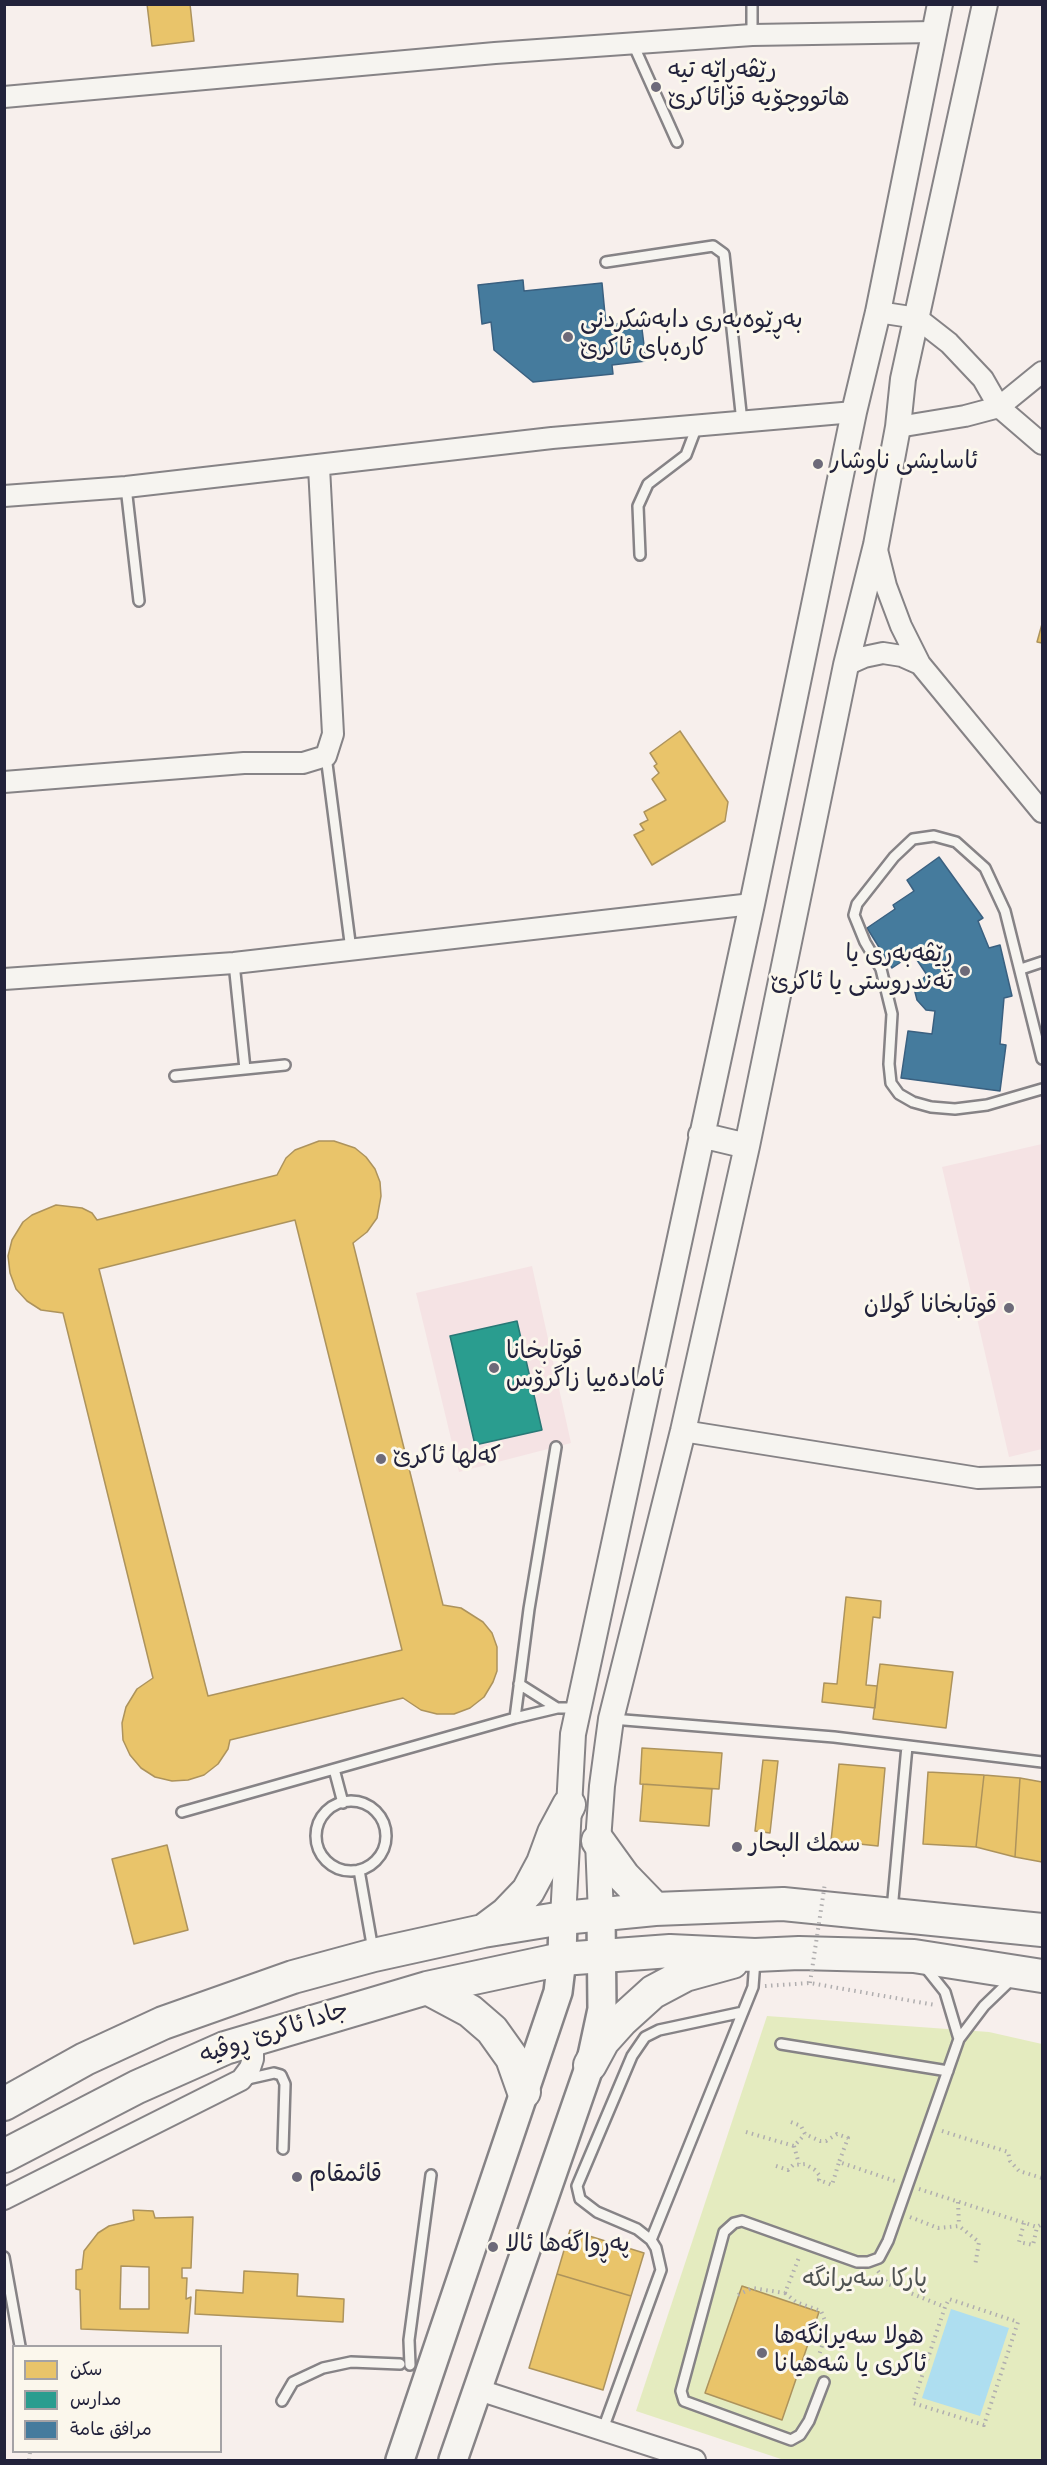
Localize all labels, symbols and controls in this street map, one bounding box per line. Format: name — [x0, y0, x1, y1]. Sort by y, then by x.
place label: رێڤەڕاێە تیە هاتووچۆیە قزائاکرێ — [668, 59, 850, 115]
marker: رێڤەڕاێە تیە هاتووچۆیە قزائاکرێ — [649, 80, 663, 94]
place label: بەڕێوەبەری دابەشکردنی کارەبای ئاکرێ — [580, 309, 803, 365]
marker: بەڕێوەبەری دابەشکردنی کارەبای ئاکرێ — [561, 330, 575, 344]
place label: ئاسايشى ناوشار — [830, 450, 978, 478]
marker: ئاسايشى ناوشار — [811, 457, 825, 471]
place label: ڕێڤەبەری یا تەندروستی یا ئاکرێ — [771, 943, 953, 999]
marker: ڕێڤەبەری یا تەندروستی یا ئاکرێ — [958, 964, 972, 978]
place label: قوتابخانا گولان — [864, 1294, 997, 1322]
marker: قوتابخانا گولان — [1002, 1301, 1016, 1315]
place label: قوتابخانا ئامادەییا زاگرۆس — [506, 1340, 665, 1396]
marker: قوتابخانا ئامادەییا زاگرۆس — [487, 1361, 501, 1375]
place label: کەلها ئاکرێ — [393, 1445, 501, 1473]
marker: کەلها ئاکرێ — [374, 1452, 388, 1466]
place label: سمك البحار — [749, 1833, 861, 1861]
marker: سمك البحار — [730, 1840, 744, 1854]
street label: جادا ئاکرێ ڕوڤیە — [197, 1997, 353, 2073]
place label: قائمقام — [309, 2163, 382, 2191]
marker: قائمقام — [290, 2170, 304, 2184]
place label: پەڕواگەها ئالا — [505, 2233, 630, 2261]
marker: پەڕواگەها ئالا — [486, 2240, 500, 2254]
park label: پارکا سەیرانگه — [803, 2268, 927, 2296]
place label: هولا سەیرانگەها ئاکری یا شەهیانا — [774, 2325, 927, 2381]
legend — [12, 2345, 222, 2453]
marker: هولا سەیرانگەها ئاکری یا شەهیانا — [755, 2346, 769, 2360]
text: سكن — [70, 2358, 102, 2384]
text: مدارس — [70, 2388, 121, 2414]
text: مرافق عامة — [70, 2418, 152, 2444]

